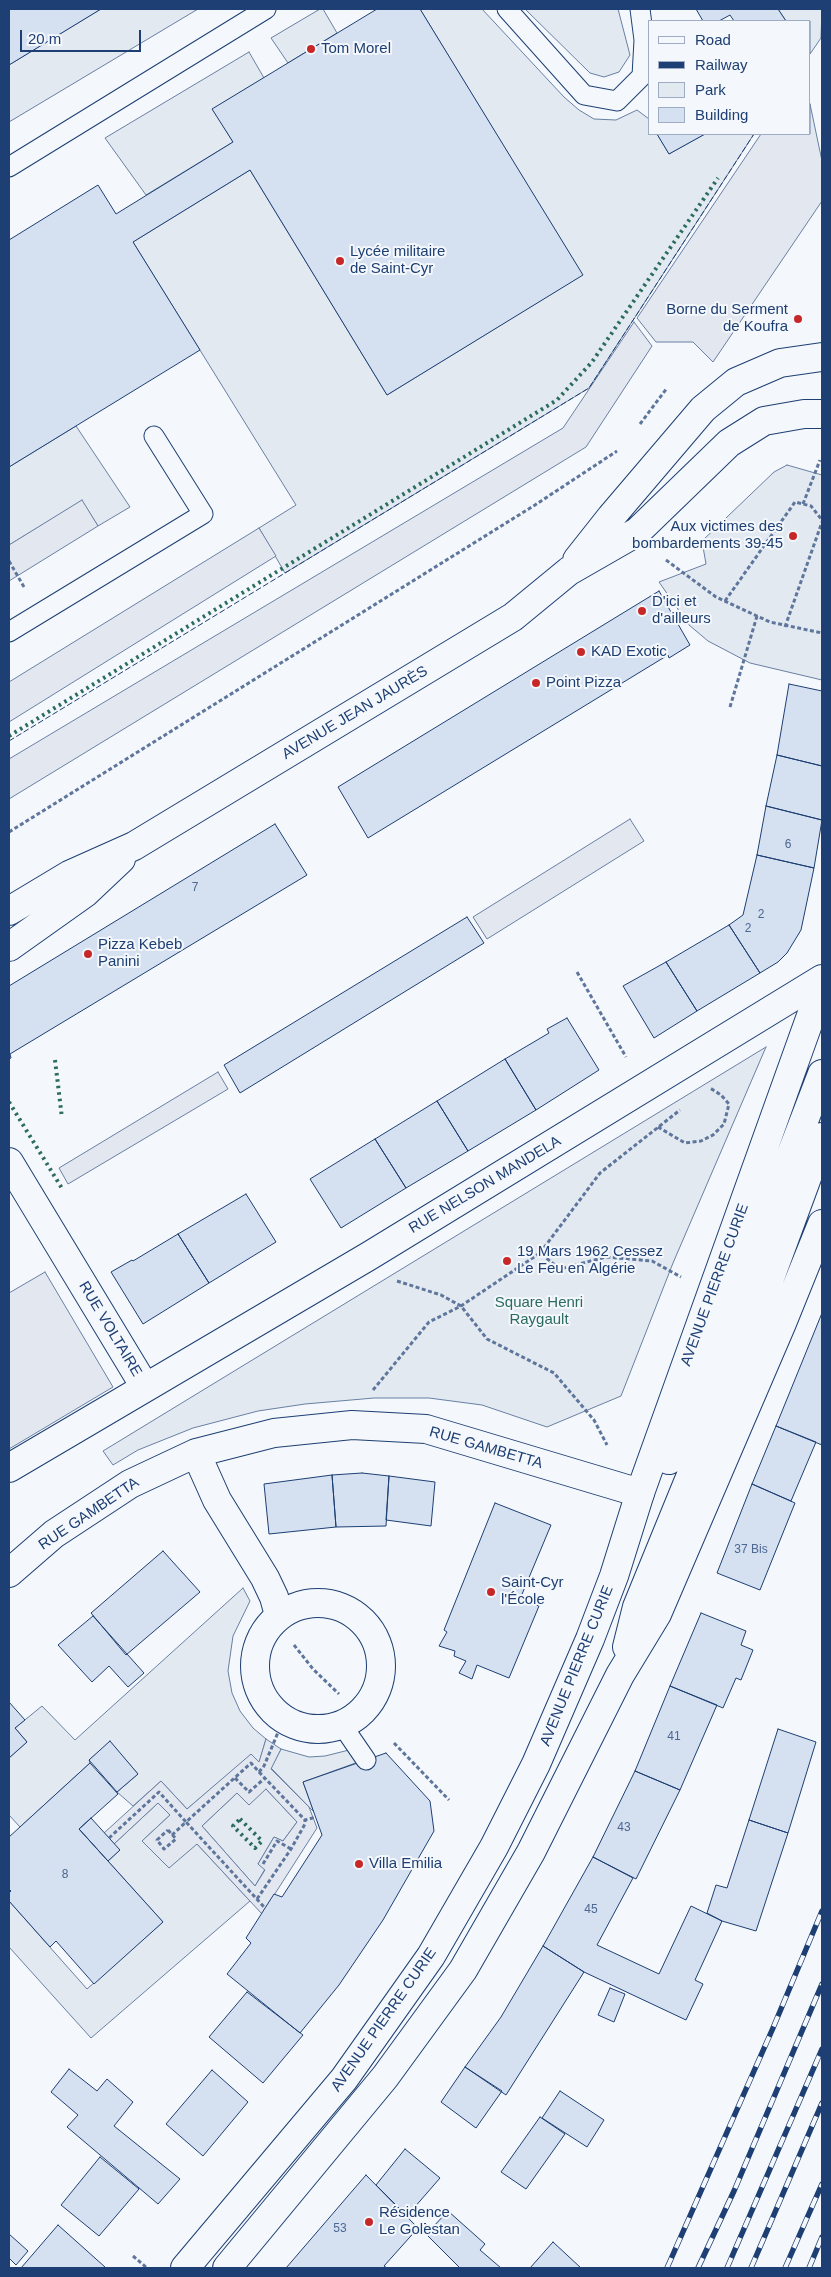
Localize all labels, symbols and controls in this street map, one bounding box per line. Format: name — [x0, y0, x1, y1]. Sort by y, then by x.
scale bar — [22, 20, 144, 52]
legend — [648, 20, 811, 135]
text: 20 m — [28, 30, 61, 47]
text: Road — [695, 31, 731, 48]
place label: Tom Morel — [321, 40, 391, 58]
marker: Tom Morel — [305, 43, 317, 55]
text: Railway — [695, 56, 748, 73]
text: Park — [695, 81, 726, 98]
text: Building — [695, 106, 748, 123]
place label: Lycée militaire de Saint-Cyr — [350, 243, 445, 278]
marker: Lycée militaire de Saint-Cyr — [334, 255, 346, 267]
place label: Borne du Serment de Koufra — [666, 301, 788, 336]
marker: Borne du Serment de Koufra — [792, 313, 804, 325]
place label: Aux victimes des bombardements 39-45 — [632, 518, 783, 553]
marker: Aux victimes des bombardements 39-45 — [787, 530, 799, 542]
place label: D'ici et d'ailleurs — [652, 593, 711, 628]
marker: D'ici et d'ailleurs — [636, 605, 648, 617]
place label: KAD Exotic — [591, 643, 667, 661]
marker: KAD Exotic — [575, 646, 587, 658]
street label: AVENUE JEAN JAURÈS — [279, 662, 431, 764]
place label: Point Pizza — [546, 674, 621, 692]
marker: Point Pizza — [530, 677, 542, 689]
house number: 6 — [785, 838, 791, 852]
house number: 7 — [192, 881, 198, 895]
house number: 2 — [758, 908, 764, 922]
house number: 2 — [745, 922, 751, 936]
place label: Pizza Kebeb Panini — [98, 936, 182, 971]
marker: Pizza Kebeb Panini — [82, 948, 94, 960]
street label: RUE NELSON MANDELA — [406, 1132, 564, 1238]
street label: AVENUE PIERRE CURIE — [677, 1201, 753, 1369]
place label: 19 Mars 1962 Cessez Le Feu en Algérie — [517, 1243, 663, 1278]
marker: 19 Mars 1962 Cessez Le Feu en Algérie — [501, 1255, 513, 1267]
street label: RUE VOLTAIRE — [75, 1278, 145, 1380]
park label: Square Henri Raygault — [495, 1294, 583, 1329]
street label: RUE GAMBETTA — [427, 1423, 545, 1473]
street label: RUE GAMBETTA — [35, 1474, 143, 1554]
house number: 37 Bis — [734, 1543, 768, 1557]
place label: Saint-Cyr l'École — [501, 1574, 564, 1609]
street label: AVENUE PIERRE CURIE — [537, 1583, 617, 1749]
marker: Saint-Cyr l'École — [485, 1586, 497, 1598]
house number: 41 — [667, 1730, 681, 1744]
house number: 43 — [617, 1821, 631, 1835]
place label: Villa Emilia — [369, 1855, 442, 1873]
marker: Villa Emilia — [353, 1858, 365, 1870]
house number: 8 — [62, 1868, 68, 1882]
house number: 45 — [584, 1903, 598, 1917]
street label: AVENUE PIERRE CURIE — [327, 1945, 441, 2095]
place label: Résidence Le Golestan — [379, 2204, 460, 2239]
marker: Résidence Le Golestan — [363, 2216, 375, 2228]
house number: 53 — [333, 2222, 347, 2236]

